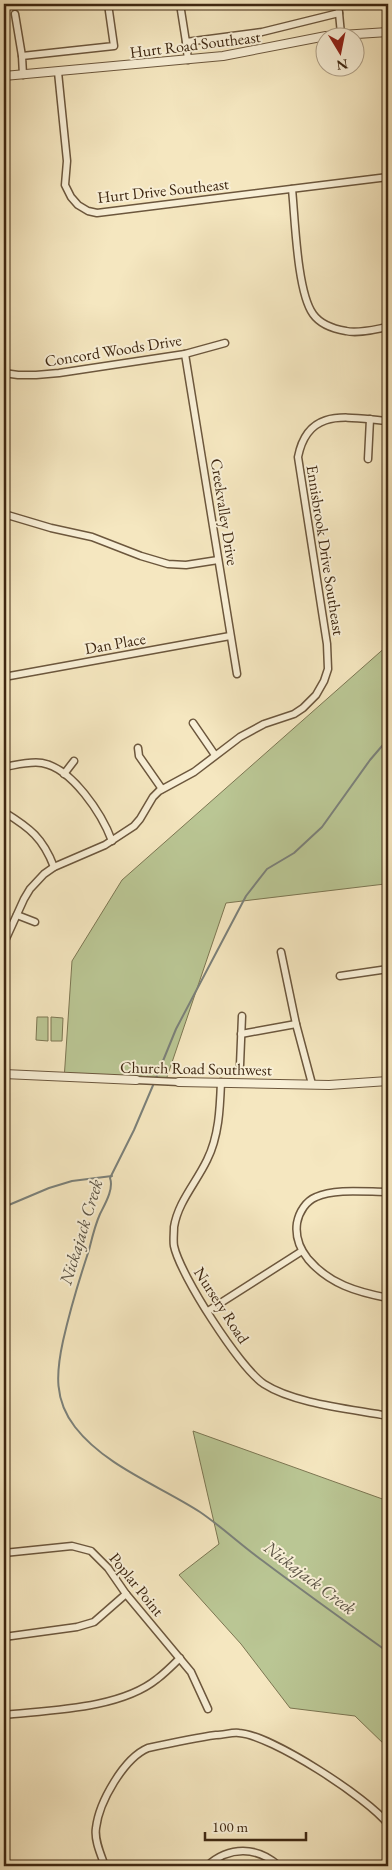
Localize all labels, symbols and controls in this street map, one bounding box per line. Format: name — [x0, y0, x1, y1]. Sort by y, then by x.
street label: Hurt Road Southeast — [129, 26, 262, 63]
north arrow — [314, 28, 364, 78]
text: N — [334, 55, 349, 75]
street label: Hurt Drive Southeast — [96, 173, 230, 208]
street label: Concord Woods Drive — [43, 329, 183, 372]
street label: Creekvalley Drive — [206, 457, 243, 567]
street label: Ennisbrook Drive Southeast — [302, 463, 349, 637]
street label: Dan Place — [83, 628, 147, 659]
street label: Church Road Southwest — [120, 1057, 272, 1080]
water label: Nickajack Creek — [53, 1176, 108, 1289]
street label: Nursery Road — [189, 1263, 255, 1348]
water label: Nickajack Creek — [258, 1535, 361, 1621]
street label: Poplar Point — [104, 1548, 169, 1621]
scale bar — [205, 1810, 306, 1842]
text: 100 m — [212, 1817, 249, 1836]

